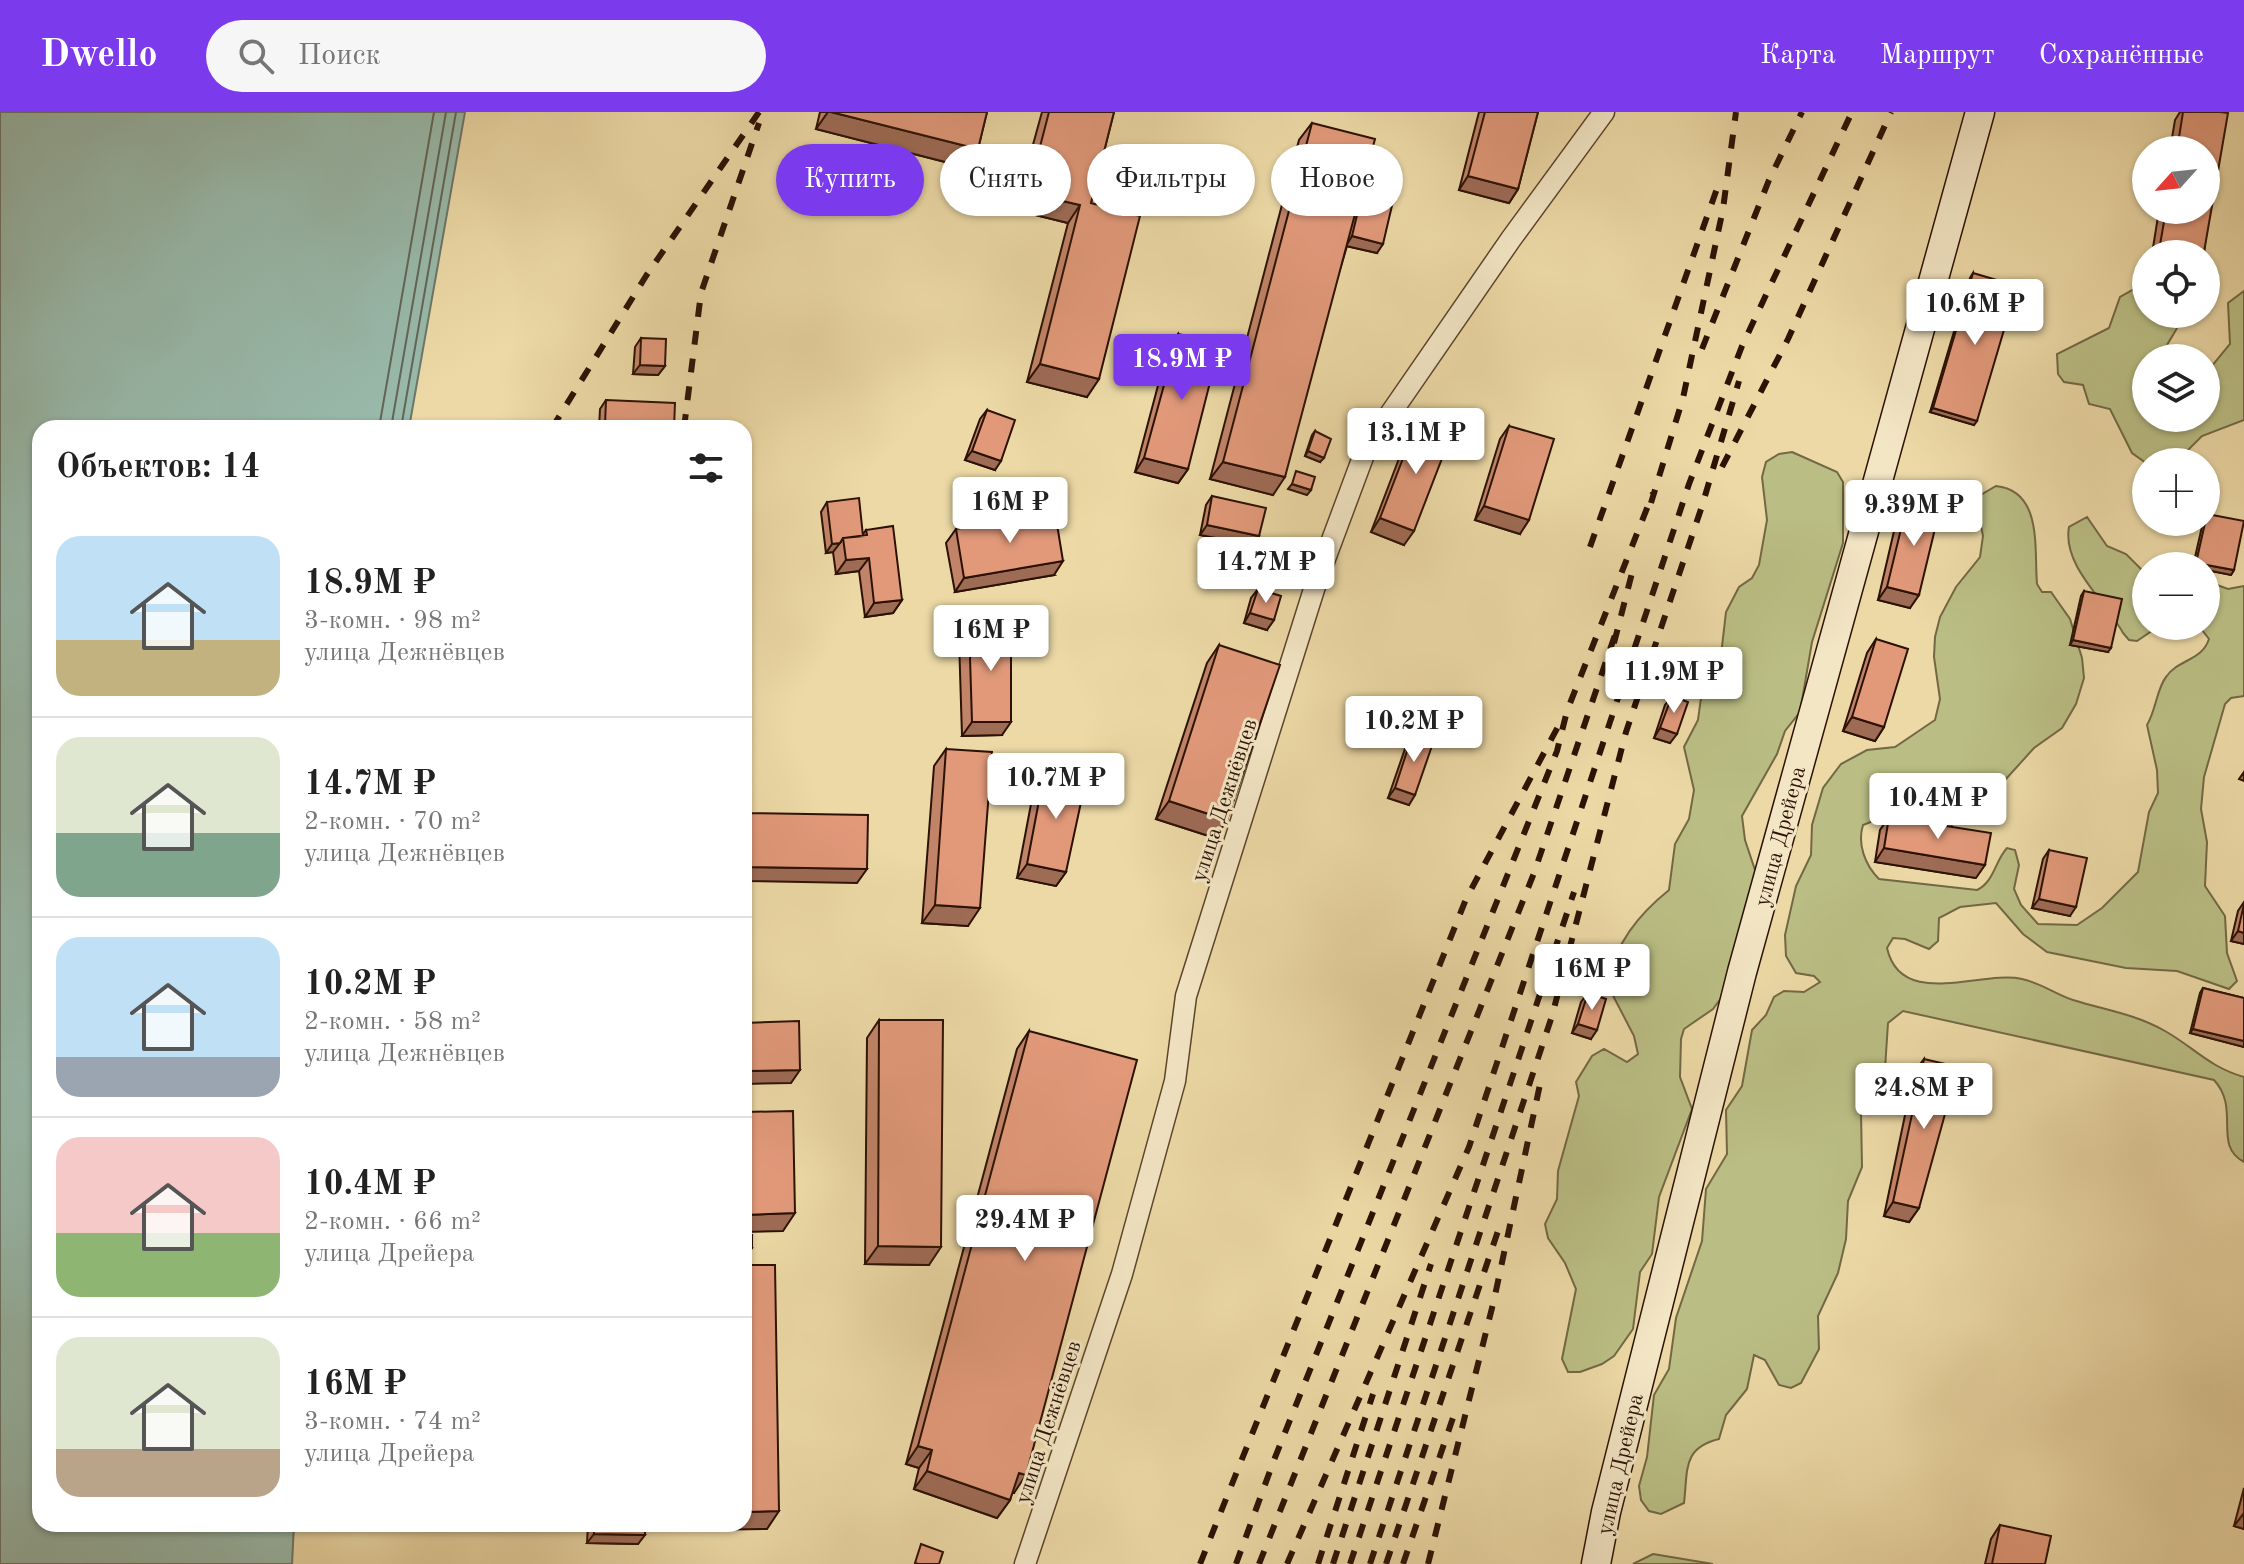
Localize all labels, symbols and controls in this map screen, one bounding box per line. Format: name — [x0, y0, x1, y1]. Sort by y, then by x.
search box — [206, 20, 766, 92]
icon: search — [234, 34, 278, 78]
text: Dwello — [40, 37, 158, 75]
text: Поиск — [298, 41, 381, 71]
text: Карта — [1760, 42, 1836, 70]
text: Маршрут — [1880, 42, 1995, 70]
text: Сохранённые — [2039, 42, 2204, 70]
north arrow — [2132, 136, 2220, 224]
map controls — [2132, 136, 2220, 640]
chip: Купить — [776, 144, 924, 216]
chip: Снять — [940, 144, 1071, 216]
chip: Фильтры — [1087, 144, 1255, 216]
chip: Новое — [1271, 144, 1403, 216]
button: locate — [2132, 240, 2220, 328]
pin: 10.6M ₽ — [1901, 279, 2049, 347]
text: 10.6M ₽ — [1924, 292, 2026, 318]
pin: 18.9M ₽ — [1108, 334, 1256, 402]
button: layers — [2132, 344, 2220, 432]
text: 18.9M ₽ — [1131, 347, 1233, 373]
pin: 13.1M ₽ — [1342, 408, 1490, 476]
text: 13.1M ₽ — [1365, 421, 1467, 447]
icon: filters — [684, 446, 728, 490]
button: + — [2132, 448, 2220, 536]
text: Объектов: 14 — [56, 451, 260, 485]
pin: 16M ₽ — [954, 477, 1066, 545]
pin: 9.39M ₽ — [1840, 480, 1988, 548]
text: 16M ₽ — [971, 490, 1049, 516]
text: 9.39M ₽ — [1863, 493, 1965, 519]
pin: 14.7M ₽ — [1192, 537, 1340, 605]
text: 14.7M ₽ — [1215, 550, 1317, 576]
button: − — [2132, 552, 2220, 640]
text: 18.9M ₽ — [304, 567, 436, 601]
icon: home — [120, 568, 216, 664]
pin: 16M ₽ — [935, 605, 1047, 673]
text: 3-комн. · 98 m² — [304, 608, 481, 634]
text: 16M ₽ — [952, 618, 1030, 644]
text: улица Дежнёвцев — [304, 640, 505, 666]
pin: 11.9M ₽ — [1600, 647, 1748, 715]
text: 11.9M ₽ — [1623, 660, 1725, 686]
pin: 10.2M ₽ — [1340, 696, 1488, 764]
text: 10.2M ₽ — [1363, 709, 1465, 735]
street label: улица Дежнёвцев — [1188, 716, 1262, 885]
pin: 10.7M ₽ — [982, 753, 1130, 821]
street label: улица Дрейера — [1752, 764, 1810, 909]
text: 10.7M ₽ — [1005, 766, 1107, 792]
text: 14.7M ₽ — [304, 768, 436, 802]
icon: home — [120, 769, 216, 865]
pin: 10.4M ₽ — [1864, 773, 2012, 841]
text: 10.4M ₽ — [1887, 786, 1989, 812]
text: 2-комн. · 70 m² — [304, 809, 481, 835]
text: улица Дежнёвцев — [304, 841, 505, 867]
pin: 16M ₽ — [1536, 944, 1648, 1012]
text: 16M ₽ — [1553, 957, 1631, 983]
text: 10.2M ₽ — [304, 968, 436, 1002]
icon: home — [120, 969, 216, 1065]
text: 2-комн. · 58 m² — [304, 1009, 481, 1035]
text: улица Дежнёвцев — [304, 1041, 505, 1067]
pin: 24.8M ₽ — [1850, 1063, 1998, 1131]
text: 24.8M ₽ — [1873, 1076, 1975, 1102]
text: 10.4M ₽ — [304, 1168, 436, 1202]
icon: home — [120, 1169, 216, 1265]
pin: 29.4M ₽ — [951, 1195, 1099, 1263]
text: 29.4M ₽ — [974, 1208, 1076, 1234]
text: 2-комн. · 66 m² — [304, 1209, 481, 1235]
text: улица Дрейера — [304, 1241, 475, 1267]
street label: улица Дежнёвцев — [1012, 1338, 1086, 1507]
text: 16M ₽ — [304, 1368, 407, 1402]
icon: home — [120, 1369, 216, 1465]
street label: улица Дрейера — [1594, 1391, 1648, 1537]
text: 3-комн. · 74 m² — [304, 1409, 481, 1435]
text: улица Дрейера — [304, 1441, 475, 1467]

